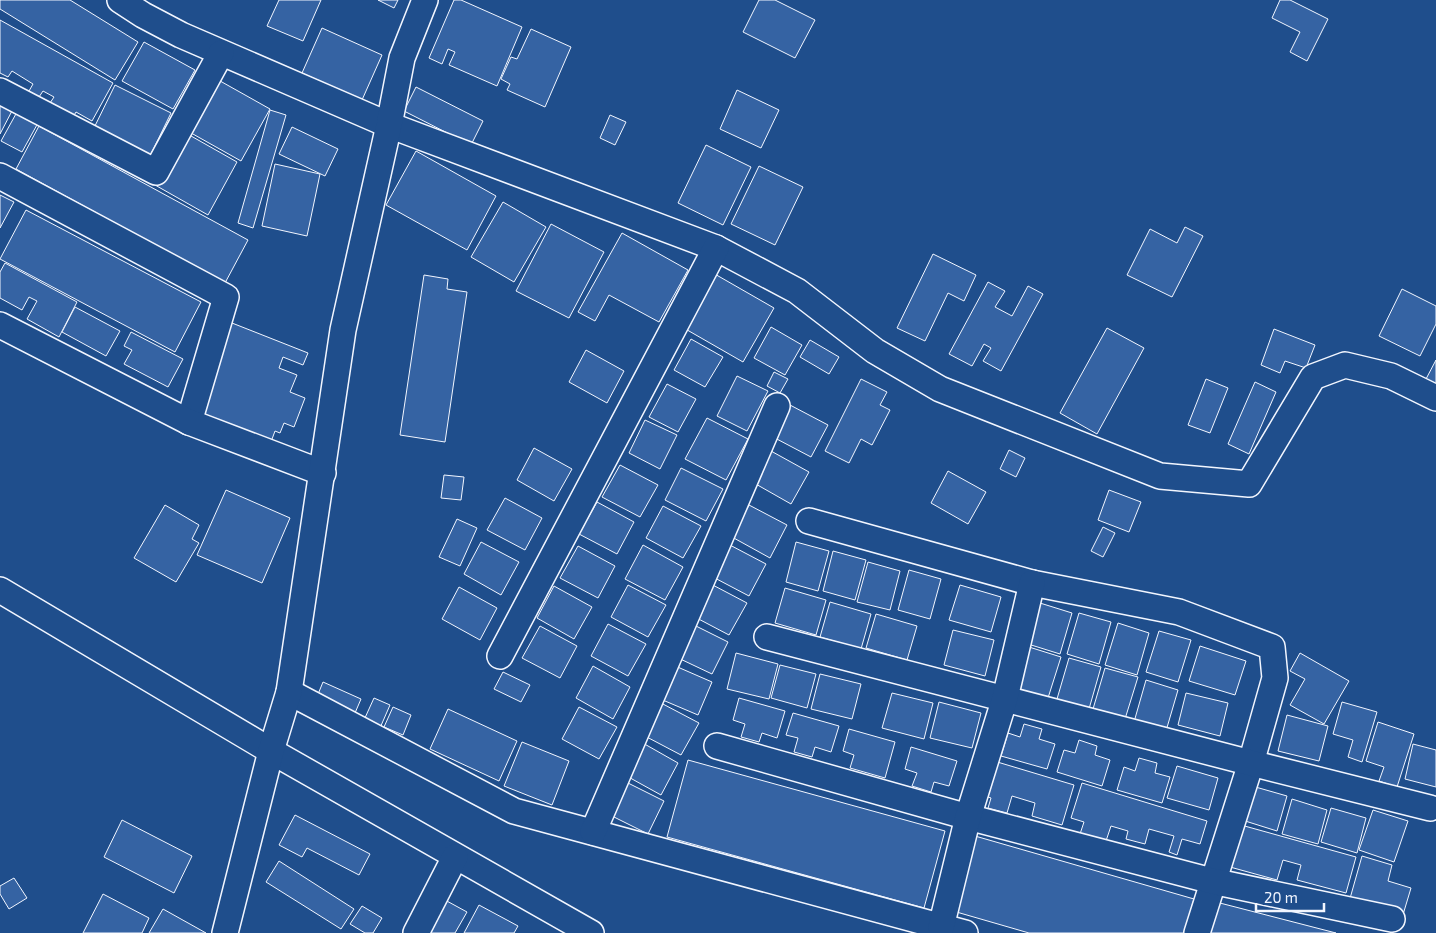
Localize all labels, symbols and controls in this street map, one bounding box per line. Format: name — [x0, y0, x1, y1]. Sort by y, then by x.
scale bar — [1256, 880, 1324, 912]
text: 20 m — [1264, 888, 1298, 906]

